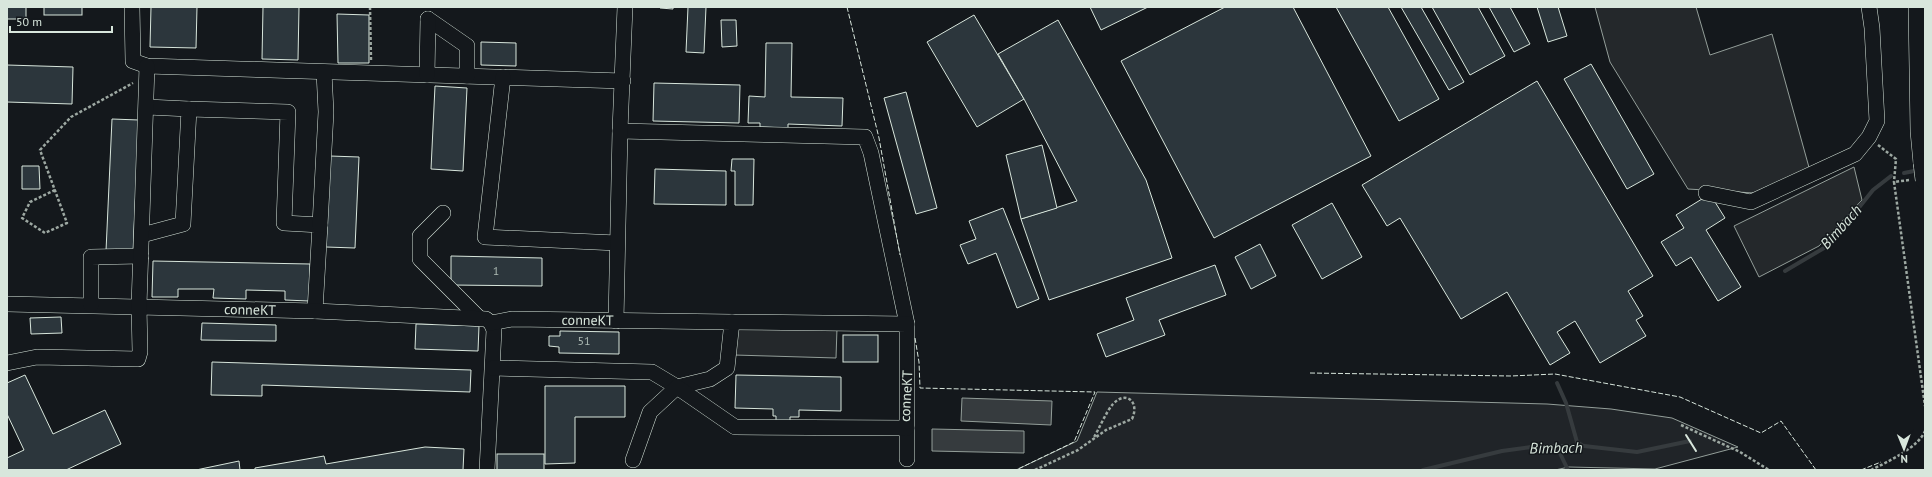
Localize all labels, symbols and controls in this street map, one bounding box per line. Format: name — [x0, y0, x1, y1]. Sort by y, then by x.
scale bar — [10, 8, 112, 34]
text: 50 m — [16, 14, 42, 29]
water label: Bimbach — [1816, 201, 1865, 253]
house number: 1 — [493, 263, 499, 278]
street label: conneKT — [224, 300, 276, 319]
street label: conneKT — [562, 311, 614, 329]
house number: 51 — [577, 333, 591, 348]
street label: conneKT — [896, 369, 916, 422]
north arrow — [1884, 429, 1924, 469]
water label: Bimbach — [1529, 438, 1583, 457]
text: N — [1900, 452, 1908, 466]

